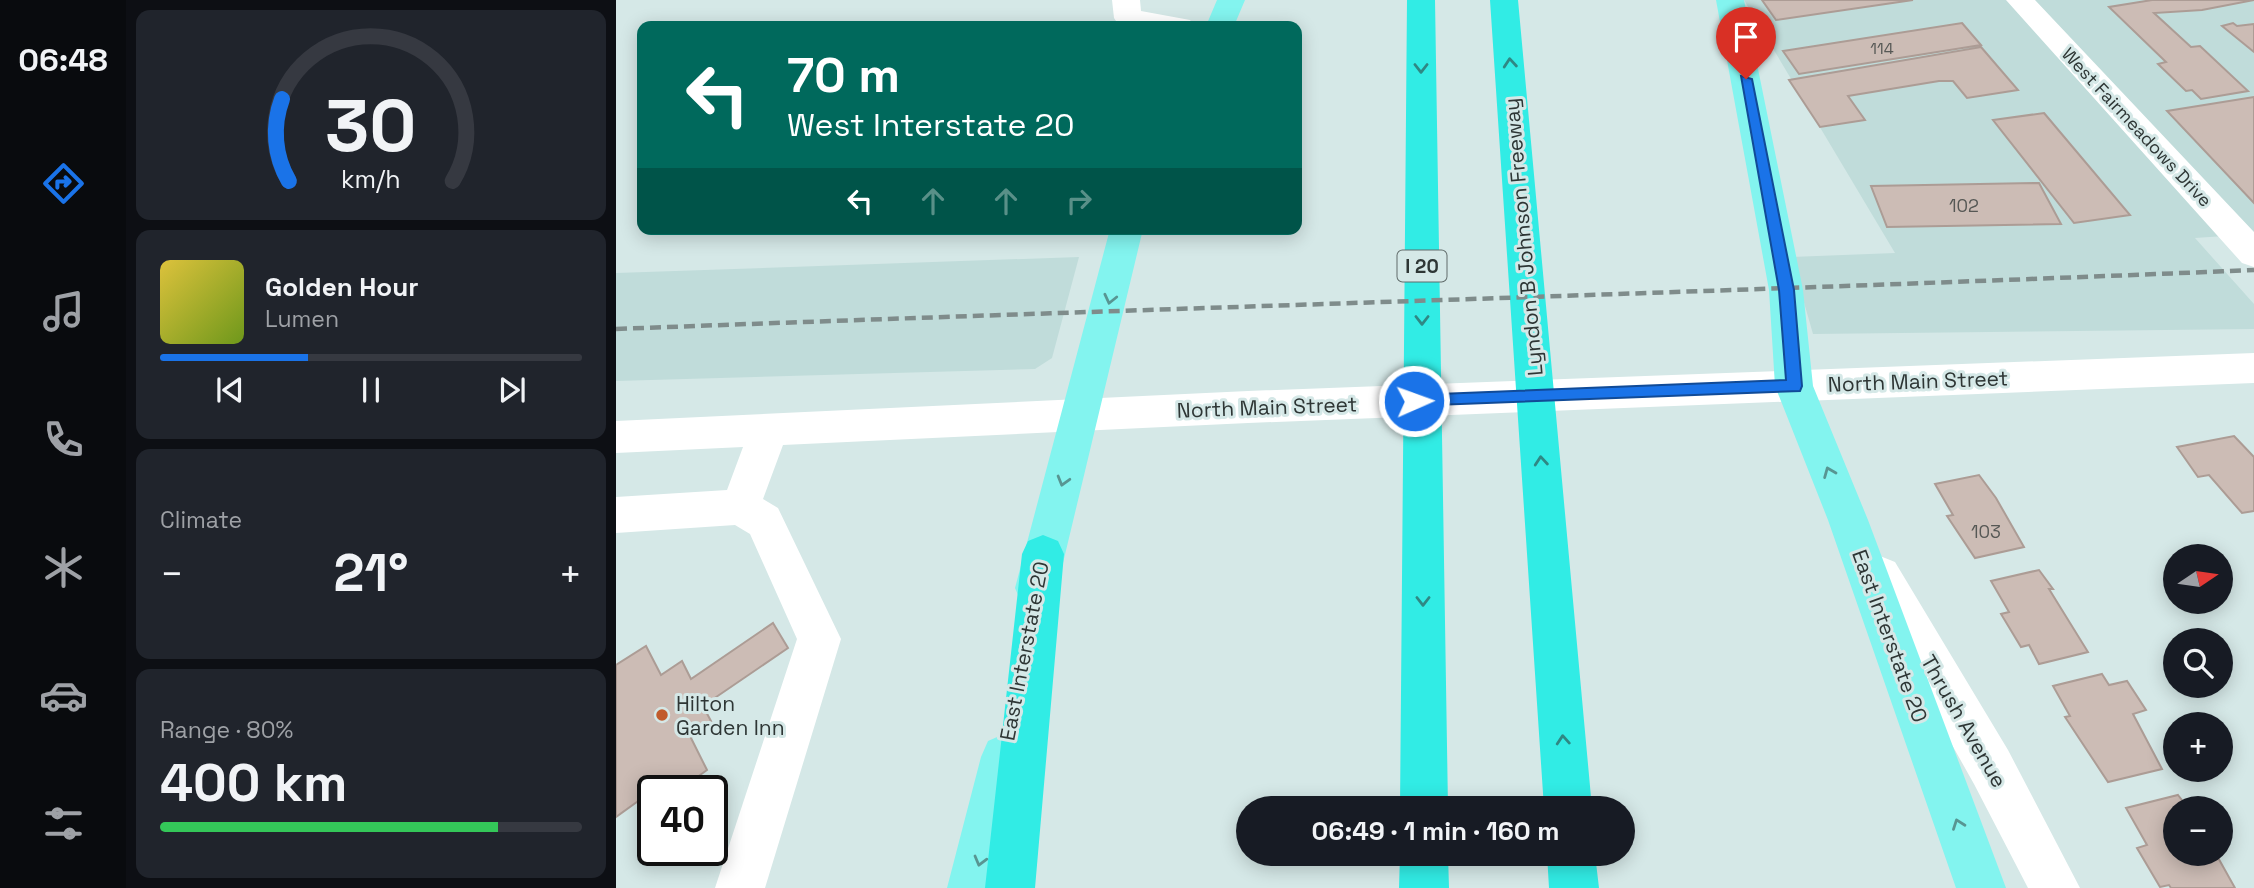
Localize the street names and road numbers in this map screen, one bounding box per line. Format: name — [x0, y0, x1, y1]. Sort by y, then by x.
street label: West Fairmeadows Drive — [2057, 42, 2217, 212]
street label: Lyndon B Johnson Freeway — [1497, 97, 1549, 377]
road number: I 20 — [1398, 250, 1446, 282]
street label: North Main Street — [1827, 364, 2009, 398]
street label: North Main Street — [1176, 390, 1358, 424]
street label: East Interstate 20 — [1846, 546, 1934, 726]
street label: East Interstate 20 — [993, 559, 1055, 743]
street label: Thrush Avenue — [1915, 650, 2013, 792]

